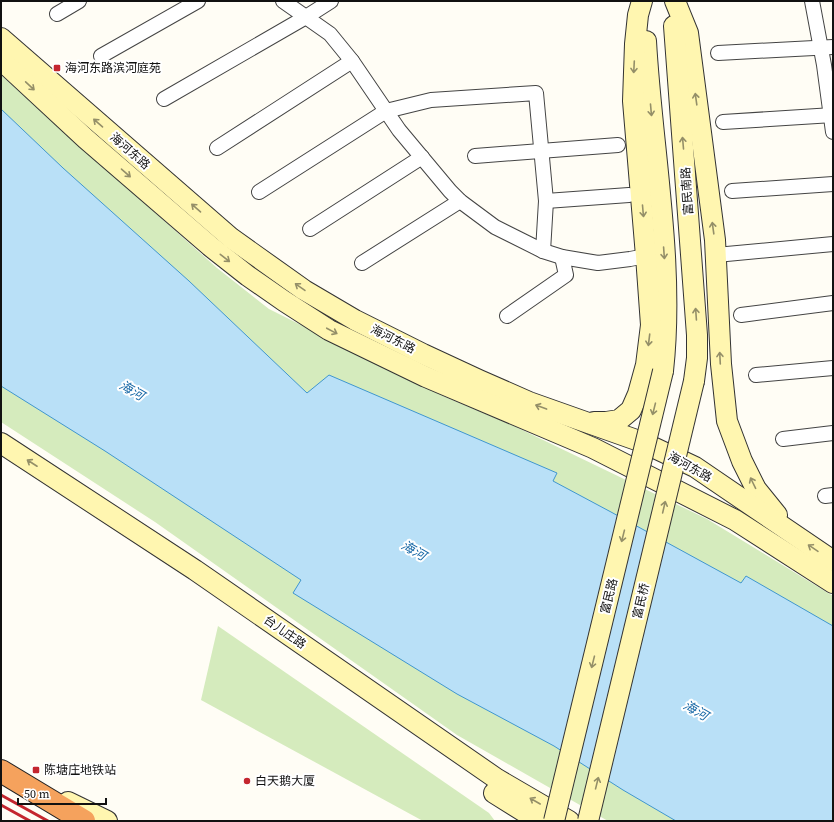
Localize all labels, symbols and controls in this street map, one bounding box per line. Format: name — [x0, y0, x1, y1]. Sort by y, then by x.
place label: 海河东路滨河庭苑 — [65, 60, 161, 76]
one-way arrow — [630, 60, 637, 73]
marker: 海河东路滨河庭苑 — [52, 63, 62, 73]
one-way arrow — [24, 81, 34, 90]
one-way arrow — [692, 93, 700, 106]
one-way arrow — [648, 103, 655, 116]
one-way arrow — [93, 119, 103, 128]
street label: 海河东路 — [107, 129, 153, 173]
one-way arrow — [680, 136, 687, 149]
street label: 富民南路 — [677, 166, 697, 216]
one-way arrow — [121, 168, 131, 177]
one-way arrow — [191, 204, 202, 213]
one-way arrow — [639, 204, 646, 217]
one-way arrow — [710, 222, 717, 235]
one-way arrow — [661, 246, 668, 259]
one-way arrow — [219, 253, 230, 262]
one-way arrow — [295, 283, 306, 291]
one-way arrow — [692, 308, 699, 321]
street label: 海河东路 — [368, 321, 418, 357]
one-way arrow — [326, 328, 338, 335]
one-way arrow — [645, 333, 653, 346]
one-way arrow — [717, 352, 724, 365]
water label: 海河 — [116, 377, 150, 406]
one-way arrow — [536, 402, 548, 410]
one-way arrow — [650, 402, 657, 415]
street label: 海河东路 — [665, 448, 715, 486]
one-way arrow — [27, 459, 38, 467]
one-way arrow — [749, 477, 756, 489]
one-way arrow — [660, 501, 668, 514]
one-way arrow — [619, 529, 627, 542]
water label: 海河 — [398, 537, 432, 566]
one-way arrow — [808, 544, 819, 552]
street label: 富民路 — [597, 577, 621, 615]
street label: 富民桥 — [629, 582, 653, 620]
street label: 台儿庄路 — [261, 612, 309, 652]
one-way arrow — [588, 655, 596, 668]
water label: 海河 — [680, 697, 714, 726]
place label: 陈塘庄地铁站 — [44, 762, 116, 778]
marker: 陈塘庄地铁站 — [31, 765, 41, 775]
place label: 白天鹅大厦 — [255, 773, 315, 789]
marker: 白天鹅大厦 — [242, 776, 252, 786]
one-way arrow — [594, 777, 602, 790]
scale bar — [18, 780, 106, 806]
text: 50 m — [24, 786, 50, 802]
one-way arrow — [529, 797, 541, 805]

